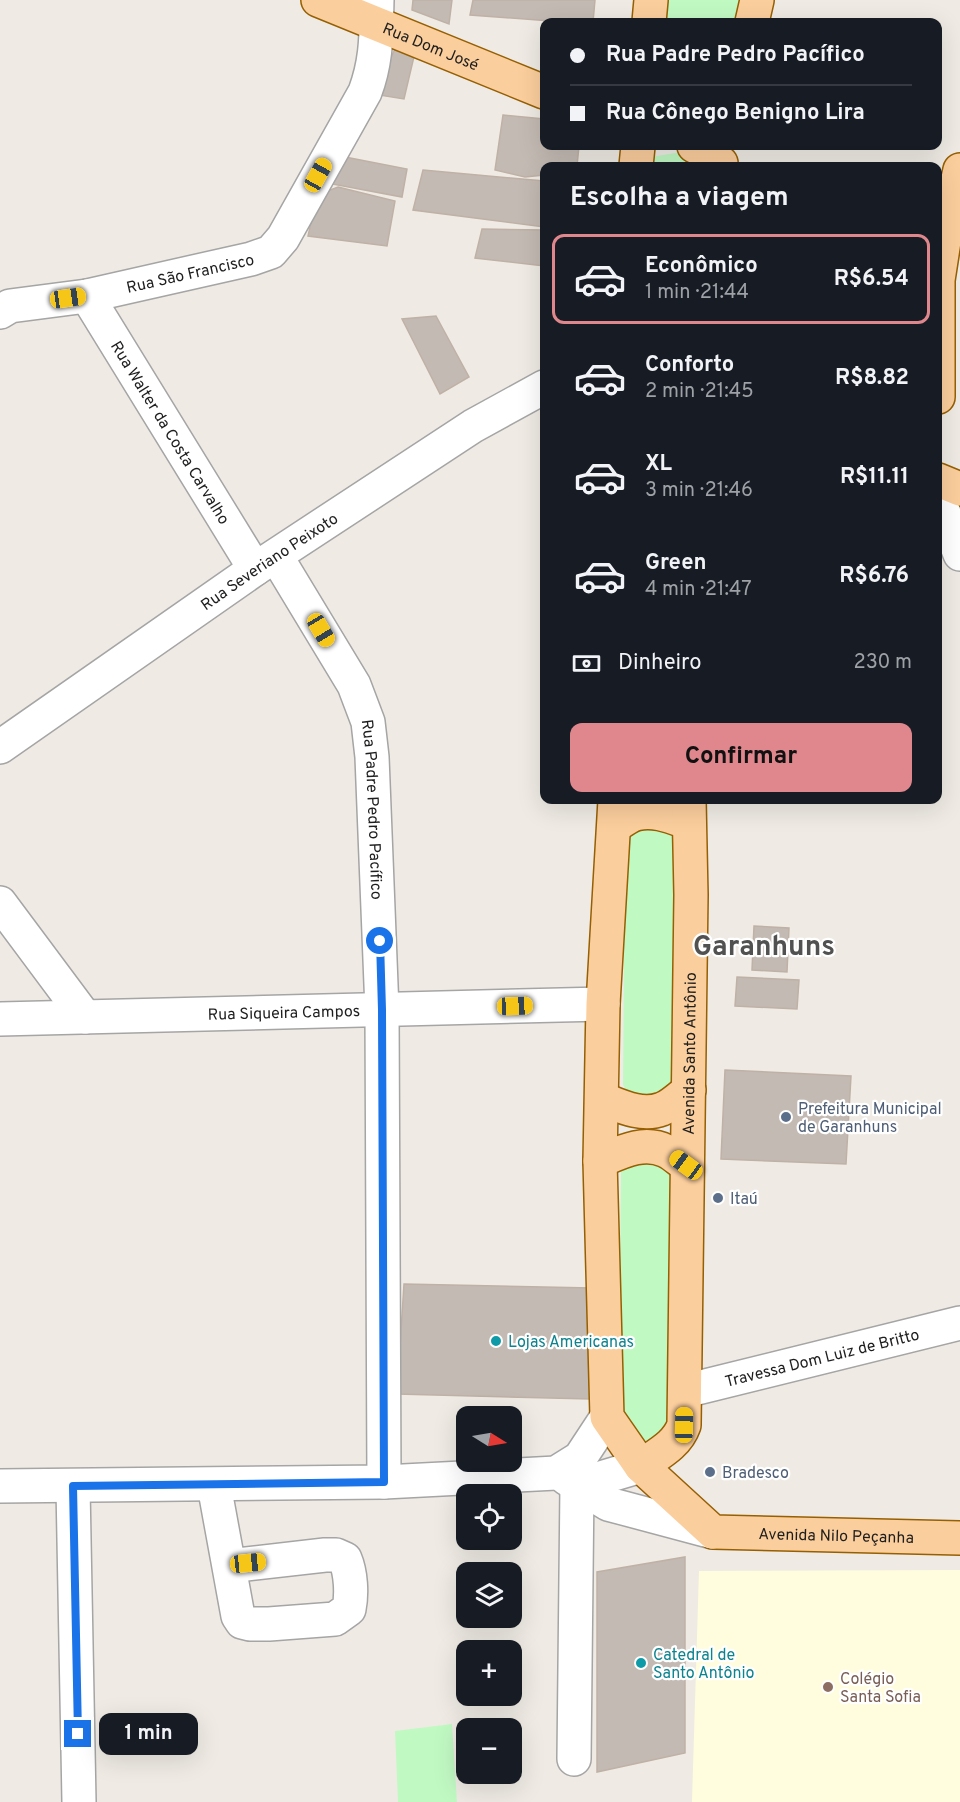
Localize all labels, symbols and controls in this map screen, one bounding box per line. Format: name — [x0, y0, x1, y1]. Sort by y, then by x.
street label: Rua Dom José — [379, 19, 481, 76]
text: Rua Padre Pedro Pacífico — [606, 42, 865, 69]
text: Rua Cônego Benigno Lira — [606, 100, 865, 127]
car — [301, 155, 335, 195]
text: Escolha a viagem — [570, 181, 789, 215]
street label: Rua São Francisco — [125, 251, 256, 299]
icon: car — [573, 252, 627, 306]
text: Econômico — [645, 253, 758, 280]
text: R$6.54 — [834, 266, 909, 293]
text: 1 min · 21:44 — [645, 280, 749, 306]
car — [49, 287, 87, 309]
street label: Rua Walter da Costa Carvalho — [105, 338, 233, 529]
icon: car — [573, 351, 627, 405]
text: Conforto — [645, 352, 734, 379]
text: R$8.82 — [835, 365, 909, 392]
text: 2 min · 21:45 — [645, 379, 754, 405]
icon: car — [573, 450, 627, 504]
text: XL — [645, 451, 672, 478]
text: R$11.11 — [840, 464, 909, 491]
text: 3 min · 21:46 — [645, 478, 753, 504]
street label: Rua Severiano Peixoto — [197, 509, 342, 616]
icon: car — [573, 549, 627, 603]
text: Green — [645, 550, 707, 577]
text: R$6.76 — [839, 563, 909, 590]
text: 4 min · 21:47 — [645, 577, 752, 603]
car — [304, 610, 338, 650]
icon: cash — [570, 647, 603, 680]
text: Dinheiro — [618, 650, 701, 677]
text: 230 m — [853, 650, 912, 676]
street label: Rua Padre Pedro Pacífico — [356, 718, 386, 900]
button: Confirmar — [570, 723, 912, 792]
route start — [366, 927, 393, 954]
district label: Garanhuns — [693, 930, 835, 966]
street label: Avenida Santo Antônio — [680, 972, 702, 1135]
car — [497, 996, 533, 1016]
street label: Rua Siqueira Campos — [208, 1002, 360, 1026]
place label: Prefeitura Municipal de Garanhuns — [798, 1100, 942, 1138]
marker: Prefeitura Municipal de Garanhuns — [779, 1110, 793, 1124]
car — [666, 1147, 706, 1183]
place label: Itaú — [730, 1190, 758, 1210]
marker: Itaú — [711, 1191, 725, 1205]
street label: Travessa Dom Luiz de Britto — [723, 1325, 922, 1393]
place label: Lojas Americanas — [508, 1333, 634, 1353]
marker: Lojas Americanas — [489, 1334, 503, 1348]
north arrow — [456, 1406, 522, 1472]
map controls — [456, 1406, 522, 1784]
car — [675, 1407, 693, 1443]
place label: Bradesco — [722, 1464, 789, 1484]
marker: Bradesco — [703, 1465, 717, 1479]
button: locate — [456, 1484, 522, 1550]
street label: Avenida Nilo Peçanha — [758, 1525, 914, 1549]
car — [229, 1552, 267, 1574]
button: layers — [456, 1562, 522, 1628]
button: + — [456, 1640, 522, 1706]
place label: Catedral de Santo Antônio — [653, 1646, 755, 1684]
marker: Catedral de Santo Antônio — [634, 1656, 648, 1670]
place label: Colégio Santa Sofia — [840, 1670, 921, 1708]
marker: Colégio Santa Sofia — [821, 1680, 835, 1694]
callout: 1 min — [99, 1713, 198, 1755]
button: − — [456, 1718, 522, 1784]
route end — [64, 1720, 91, 1747]
text: 1 min — [124, 1721, 173, 1747]

